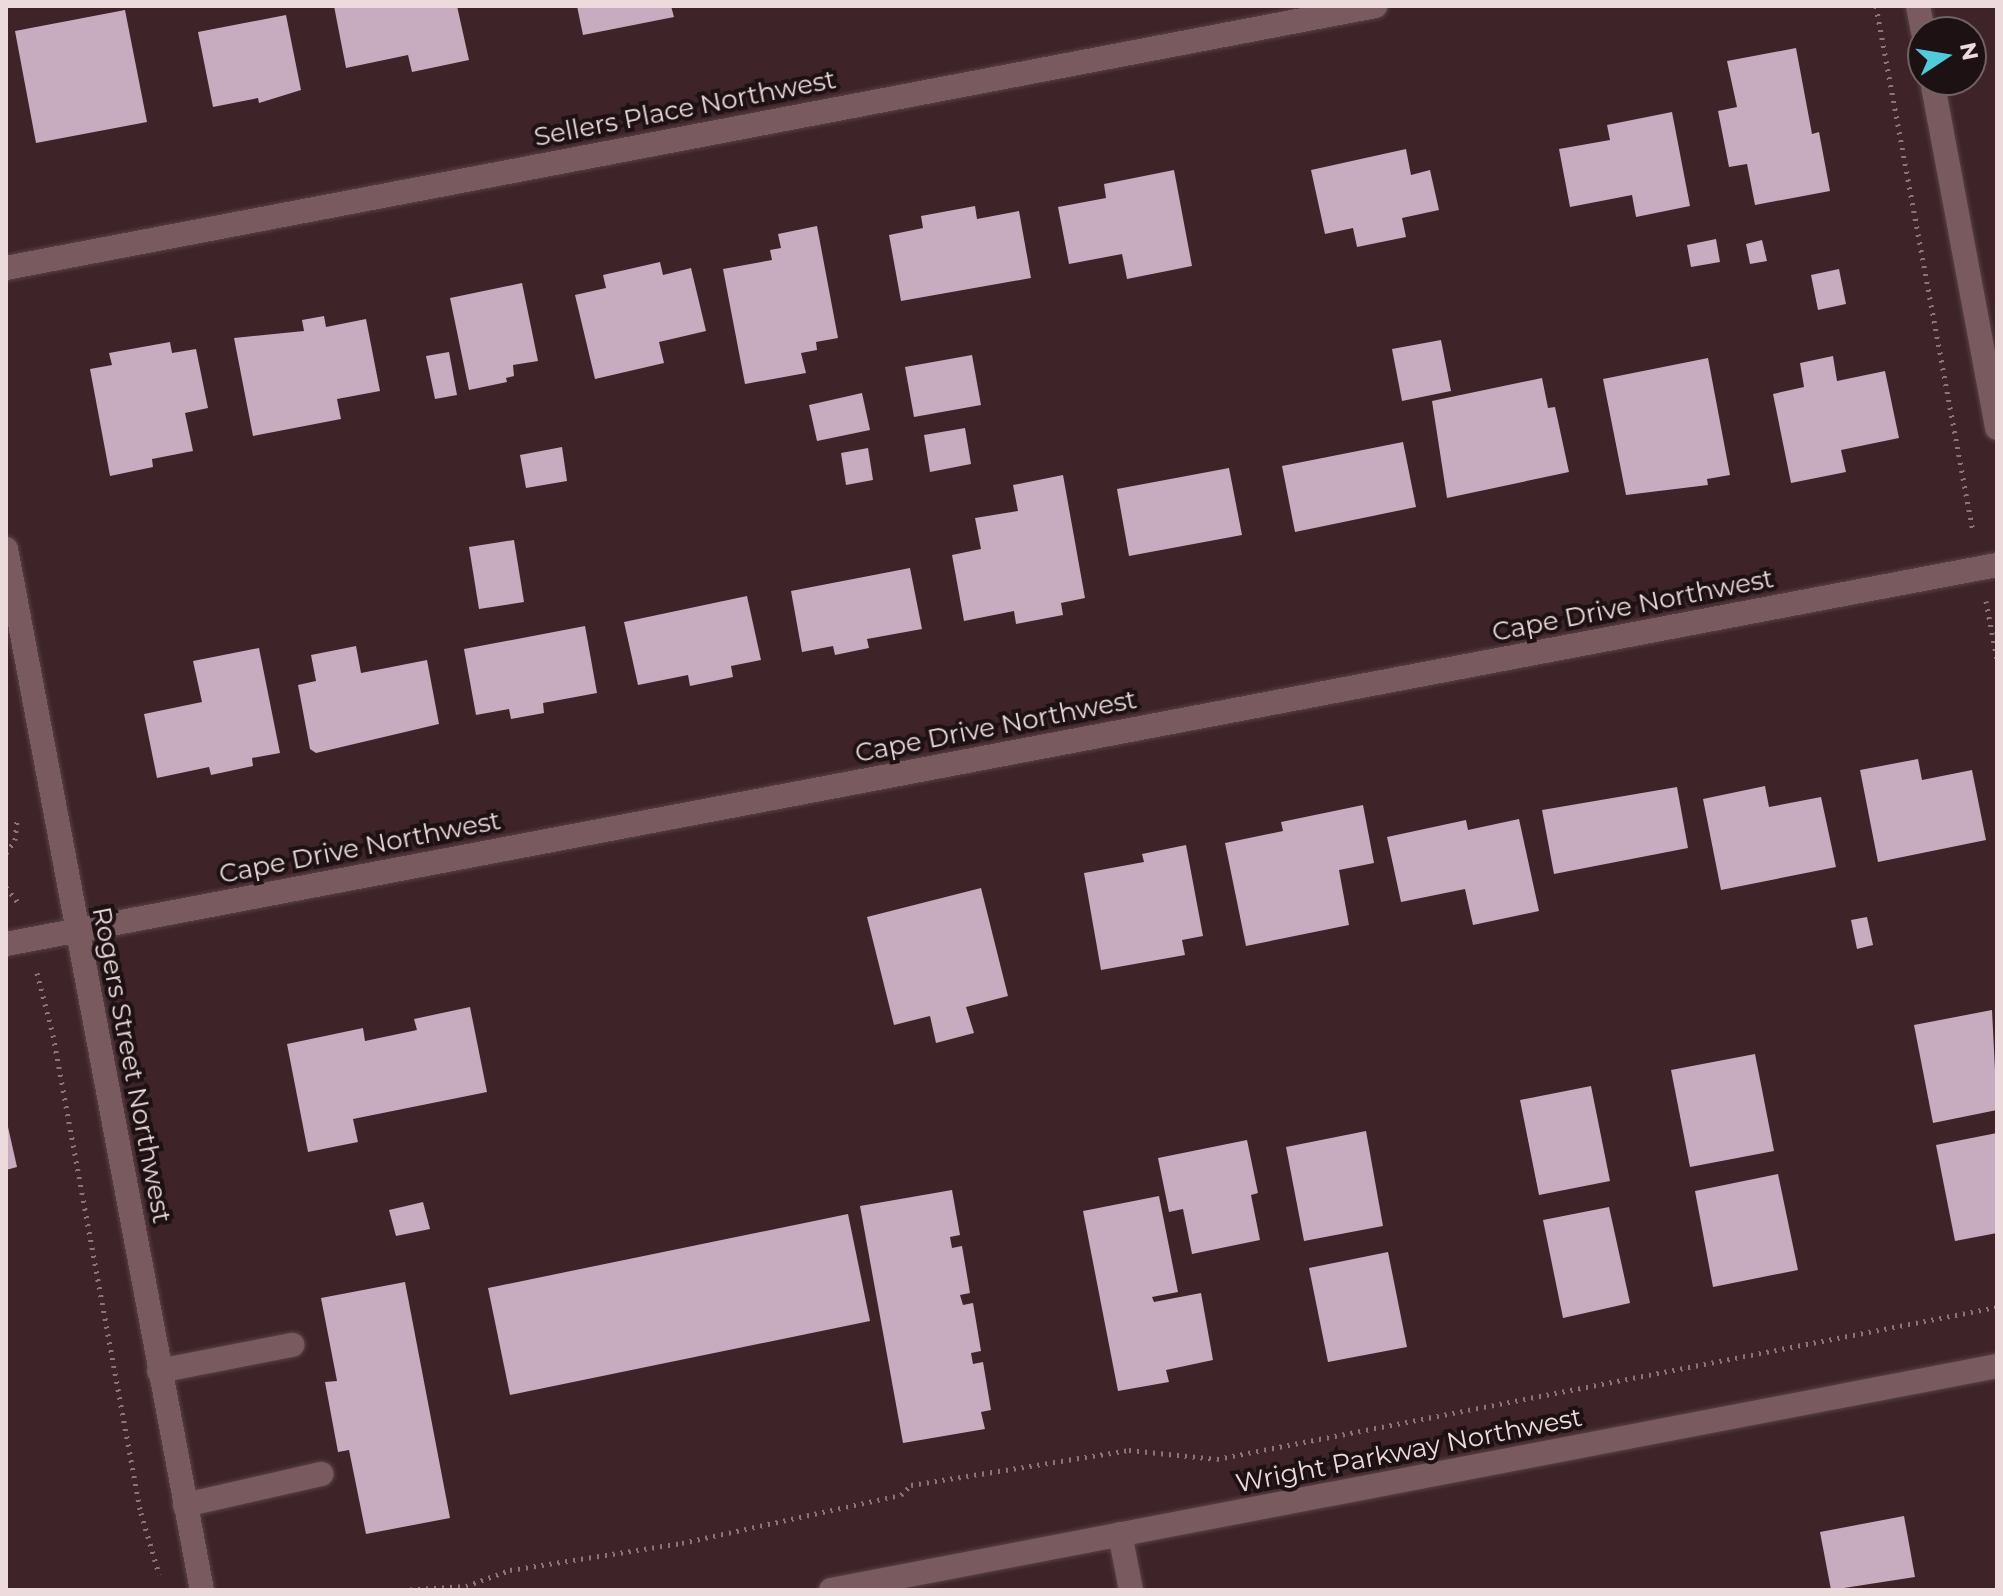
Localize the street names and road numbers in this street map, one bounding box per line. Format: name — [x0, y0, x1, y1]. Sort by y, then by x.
street label: Sellers Place Northwest — [531, 64, 839, 154]
street label: Cape Drive Northwest — [1490, 563, 1776, 649]
street label: Cape Drive Northwest — [853, 684, 1139, 770]
street label: Cape Drive Northwest — [217, 805, 503, 891]
street label: Rogers Street Northwest — [85, 904, 177, 1226]
street label: Wright Parkway Northwest — [1233, 1402, 1585, 1500]

